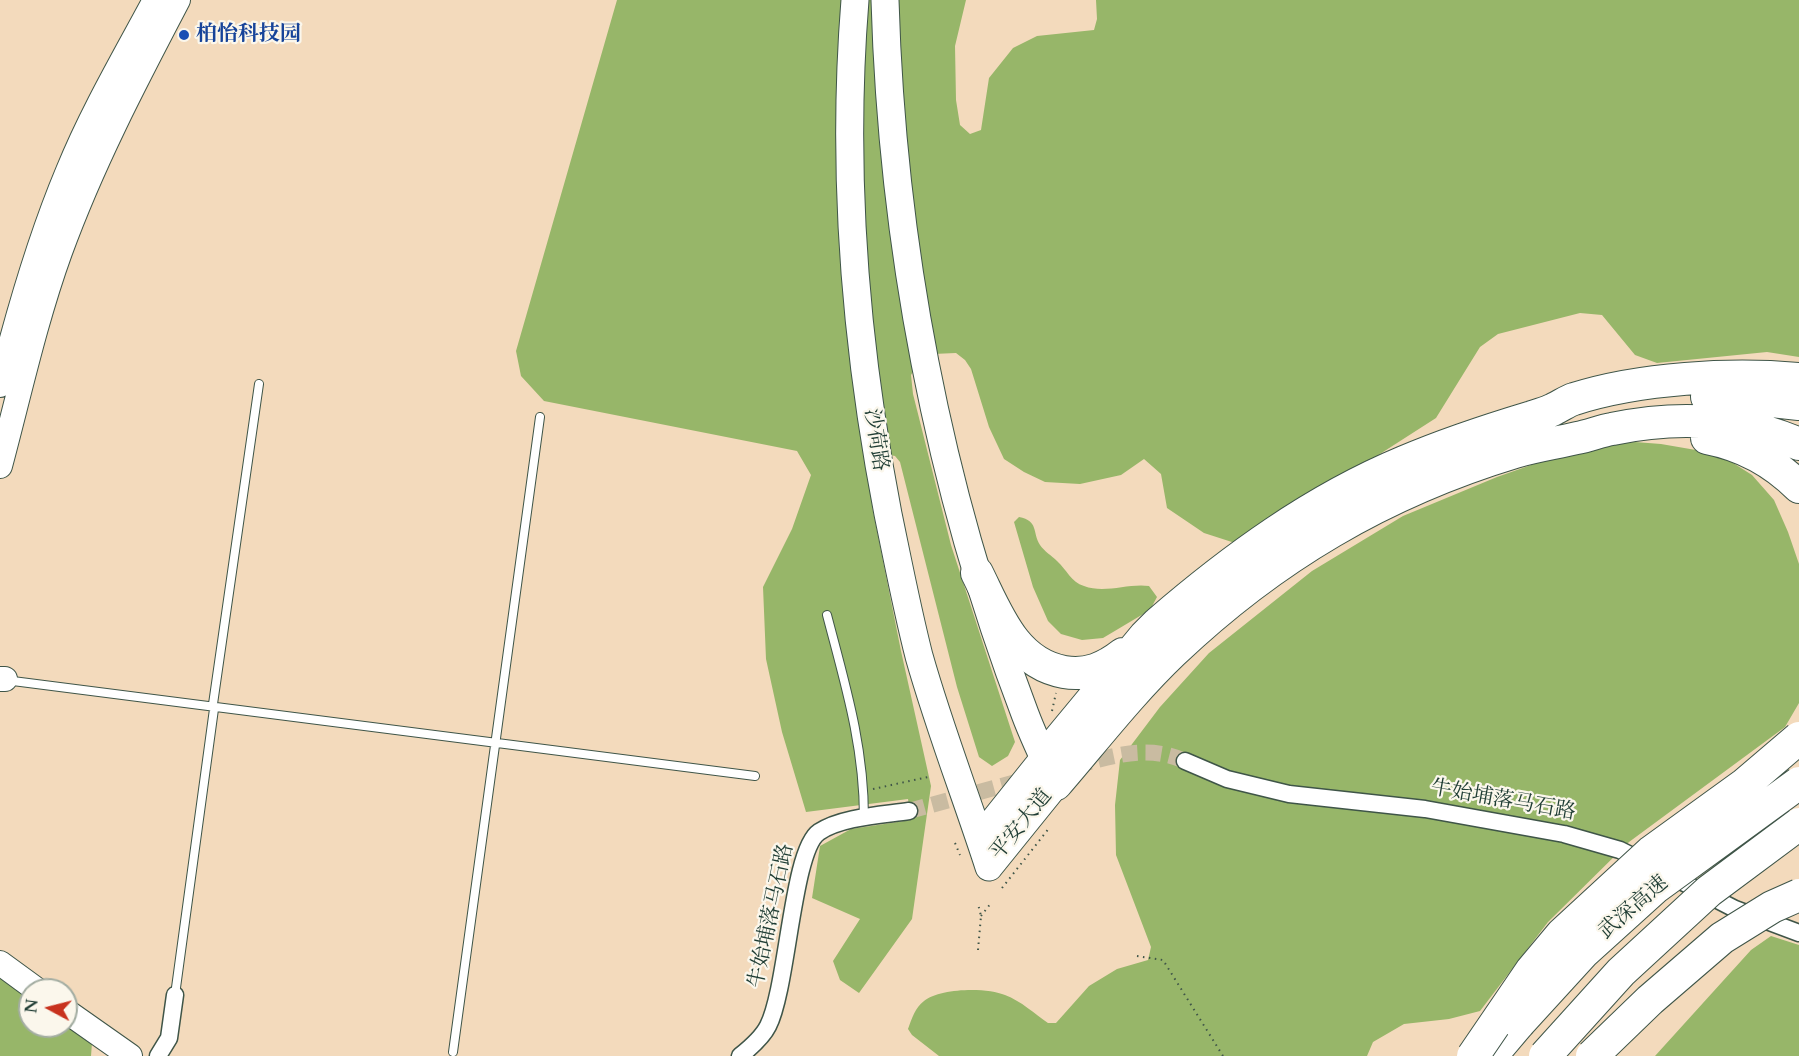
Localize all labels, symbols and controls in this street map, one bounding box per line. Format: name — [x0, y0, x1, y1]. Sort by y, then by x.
place label: 柏怡科技园 — [196, 22, 301, 48]
marker: 柏怡科技园 — [177, 28, 191, 42]
street label: 沙荷路 — [858, 407, 892, 473]
street label: 牛始埔落马石路 — [1428, 776, 1578, 826]
street label: 平安大道 — [986, 784, 1058, 866]
street label: 牛始埔落马石路 — [744, 841, 800, 991]
street label: 武深高速 — [1594, 871, 1674, 945]
north arrow — [18, 978, 78, 1038]
text: N — [20, 998, 44, 1014]

